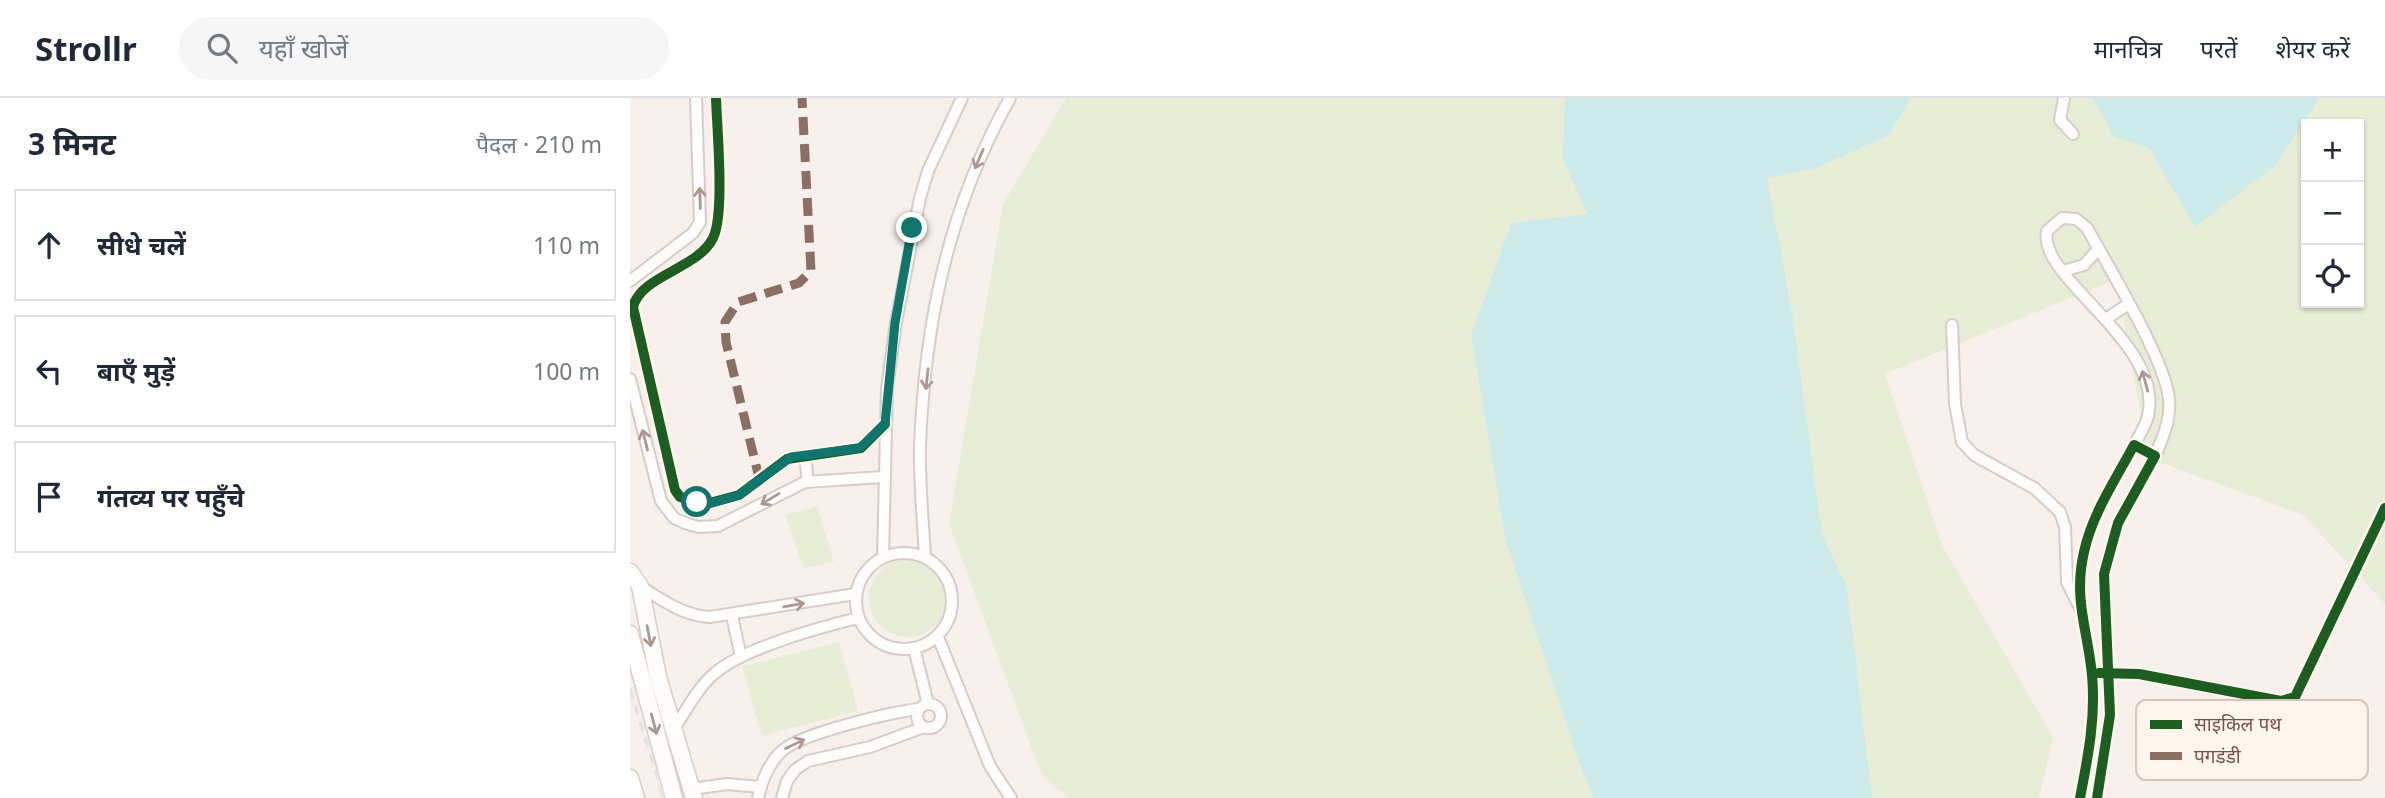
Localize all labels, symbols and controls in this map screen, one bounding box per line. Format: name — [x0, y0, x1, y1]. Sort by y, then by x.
search box — [179, 17, 669, 80]
text: Strollr — [35, 26, 137, 71]
icon: search — [203, 29, 241, 67]
text: यहाँ खोजें — [259, 30, 348, 66]
text: मानचित्र — [2094, 32, 2162, 65]
text: परतें — [2200, 32, 2237, 65]
text: शेयर करें — [2275, 32, 2350, 65]
map controls — [2301, 119, 2364, 308]
button: + — [2301, 119, 2364, 182]
text: 3 मिनट — [28, 123, 116, 164]
text: पैदल · 210 m — [476, 128, 602, 160]
one-way arrow — [972, 147, 985, 169]
button: − — [2301, 182, 2364, 245]
one-way arrow — [693, 186, 706, 209]
route end — [896, 212, 927, 243]
icon: ahead — [30, 226, 68, 264]
text: सीधे चलें — [97, 227, 186, 263]
text: 110 m — [533, 229, 600, 261]
button: locate — [2301, 245, 2364, 308]
icon: left — [30, 352, 68, 390]
text: बाएँ मुड़ें — [97, 353, 175, 389]
text: 100 m — [533, 355, 600, 387]
one-way arrow — [920, 367, 933, 389]
one-way arrow — [2137, 370, 2150, 392]
one-way arrow — [638, 429, 651, 452]
icon: arrive — [30, 478, 68, 516]
text: गंतव्य पर पहुँचे — [97, 479, 244, 515]
route start — [681, 486, 712, 517]
one-way arrow — [761, 492, 781, 506]
one-way arrow — [782, 598, 805, 611]
one-way arrow — [643, 624, 656, 647]
legend — [2136, 700, 2368, 780]
text: साइकिल पथ — [2194, 711, 2282, 737]
one-way arrow — [648, 712, 661, 735]
one-way arrow — [784, 737, 805, 750]
text: पगडंडी — [2194, 743, 2242, 769]

